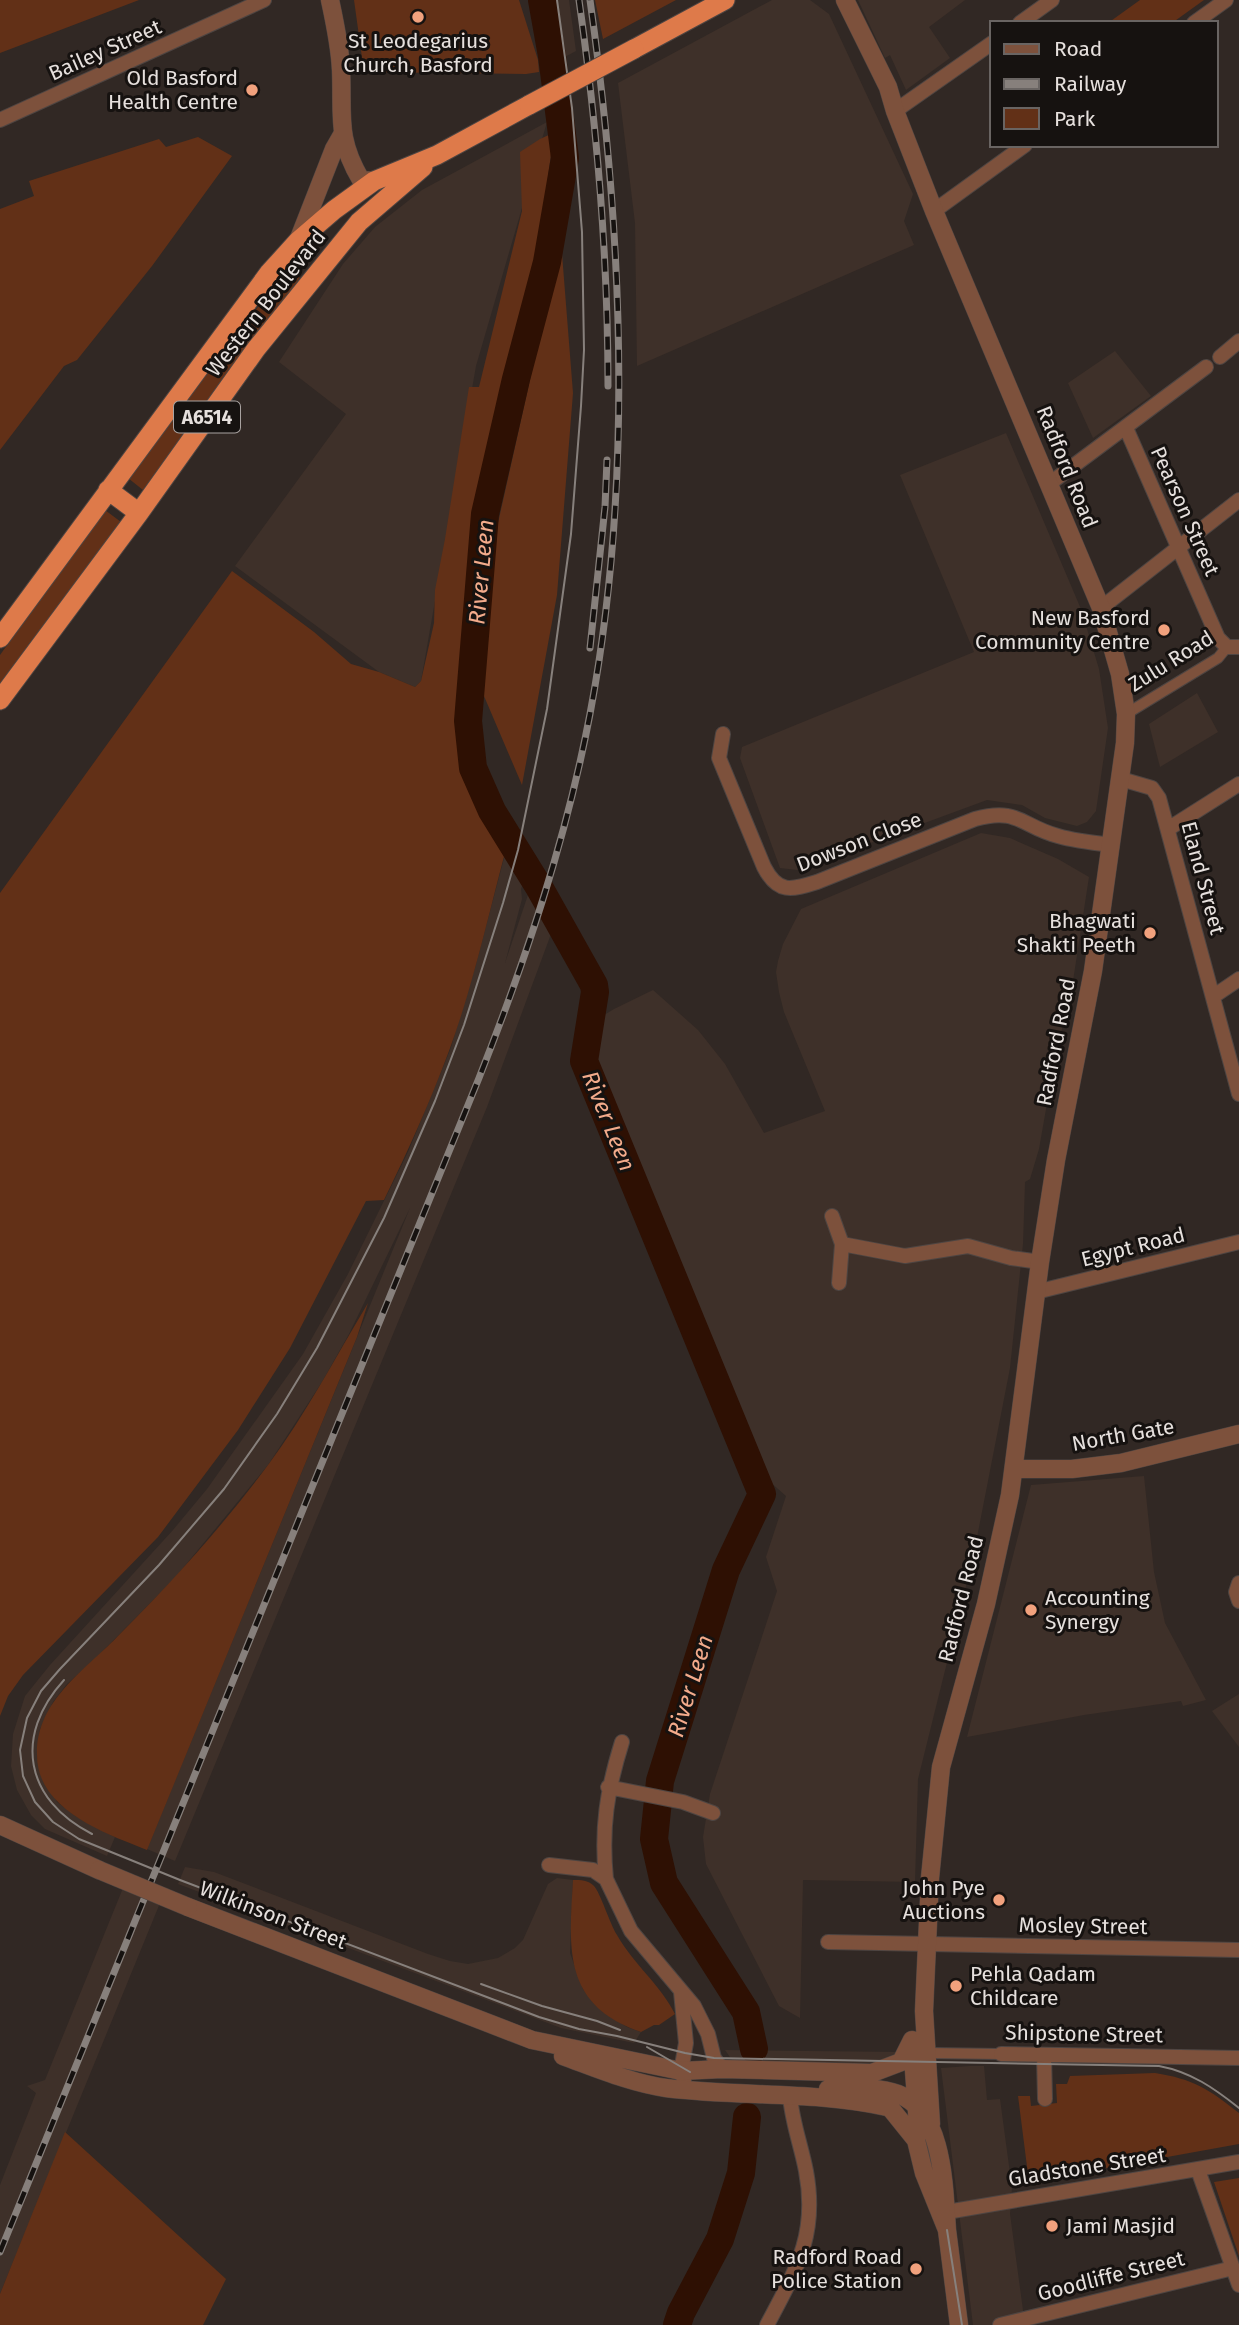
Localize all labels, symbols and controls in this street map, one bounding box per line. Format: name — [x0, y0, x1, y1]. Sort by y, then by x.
marker: St Leodegarius Church, Basford — [410, 9, 426, 25]
street label: Bailey Street — [45, 13, 166, 86]
legend — [990, 21, 1218, 147]
place label: St Leodegarius Church, Basford — [343, 28, 493, 78]
text: Road — [1054, 36, 1102, 62]
place label: Old Basford Health Centre — [108, 65, 238, 115]
text: Railway — [1054, 71, 1127, 97]
marker: Old Basford Health Centre — [244, 82, 260, 98]
text: Park — [1054, 106, 1096, 132]
street label: Western Boulevard — [201, 224, 331, 382]
road number: A6514 — [174, 402, 240, 432]
street label: Radford Road — [1031, 402, 1103, 532]
street label: Pearson Street — [1145, 442, 1225, 580]
water label: River Leen — [462, 518, 500, 626]
place label: New Basford Community Centre — [975, 605, 1150, 655]
marker: New Basford Community Centre — [1156, 622, 1172, 638]
street label: Zulu Road — [1124, 625, 1218, 697]
street label: Dowson Close — [793, 806, 925, 878]
street label: Eland Street — [1175, 819, 1231, 938]
place label: Bhagwati Shakti Peeth — [1017, 908, 1136, 958]
marker: Bhagwati Shakti Peeth — [1142, 925, 1158, 941]
street label: Radford Road — [1031, 976, 1081, 1108]
water label: River Leen — [576, 1067, 642, 1175]
street label: Egypt Road — [1078, 1222, 1188, 1272]
street label: North Gate — [1070, 1413, 1176, 1457]
street label: Radford Road — [933, 1533, 989, 1665]
place label: Accounting Synergy — [1045, 1585, 1150, 1635]
marker: Accounting Synergy — [1023, 1602, 1039, 1618]
water label: River Leen — [661, 1631, 719, 1741]
street label: Wilkinson Street — [196, 1875, 351, 1955]
place label: John Pye Auctions — [902, 1875, 985, 1925]
marker: John Pye Auctions — [991, 1892, 1007, 1908]
street label: Mosley Street — [1018, 1912, 1148, 1940]
place label: Pehla Qadam Childcare — [970, 1961, 1096, 2011]
marker: Pehla Qadam Childcare — [948, 1978, 964, 1994]
street label: Shipstone Street — [1005, 2020, 1164, 2048]
street label: Gladstone Street — [1006, 2142, 1168, 2192]
place label: Jami Masjid — [1066, 2213, 1175, 2239]
marker: Jami Masjid — [1044, 2218, 1060, 2234]
place label: Radford Road Police Station — [771, 2244, 902, 2294]
street label: Goodliffe Street — [1035, 2245, 1187, 2307]
marker: Radford Road Police Station — [908, 2261, 924, 2277]

